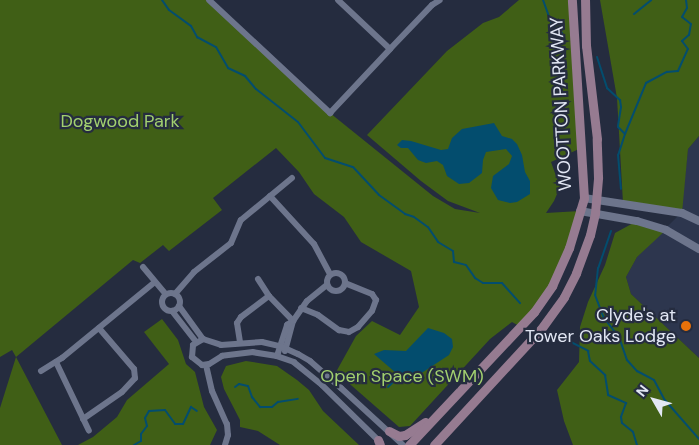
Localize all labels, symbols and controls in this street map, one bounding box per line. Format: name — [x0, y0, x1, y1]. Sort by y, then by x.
street label: WOOTTON PARKWAY — [546, 16, 576, 192]
park label: Dogwood Park — [60, 110, 180, 132]
place label: Clyde's at Tower Oaks Lodge — [525, 305, 676, 348]
marker: Clyde's at Tower Oaks Lodge — [680, 320, 692, 332]
park label: Open Space (SWM) — [320, 365, 484, 387]
north arrow — [629, 375, 679, 425]
text: N — [632, 381, 652, 400]

